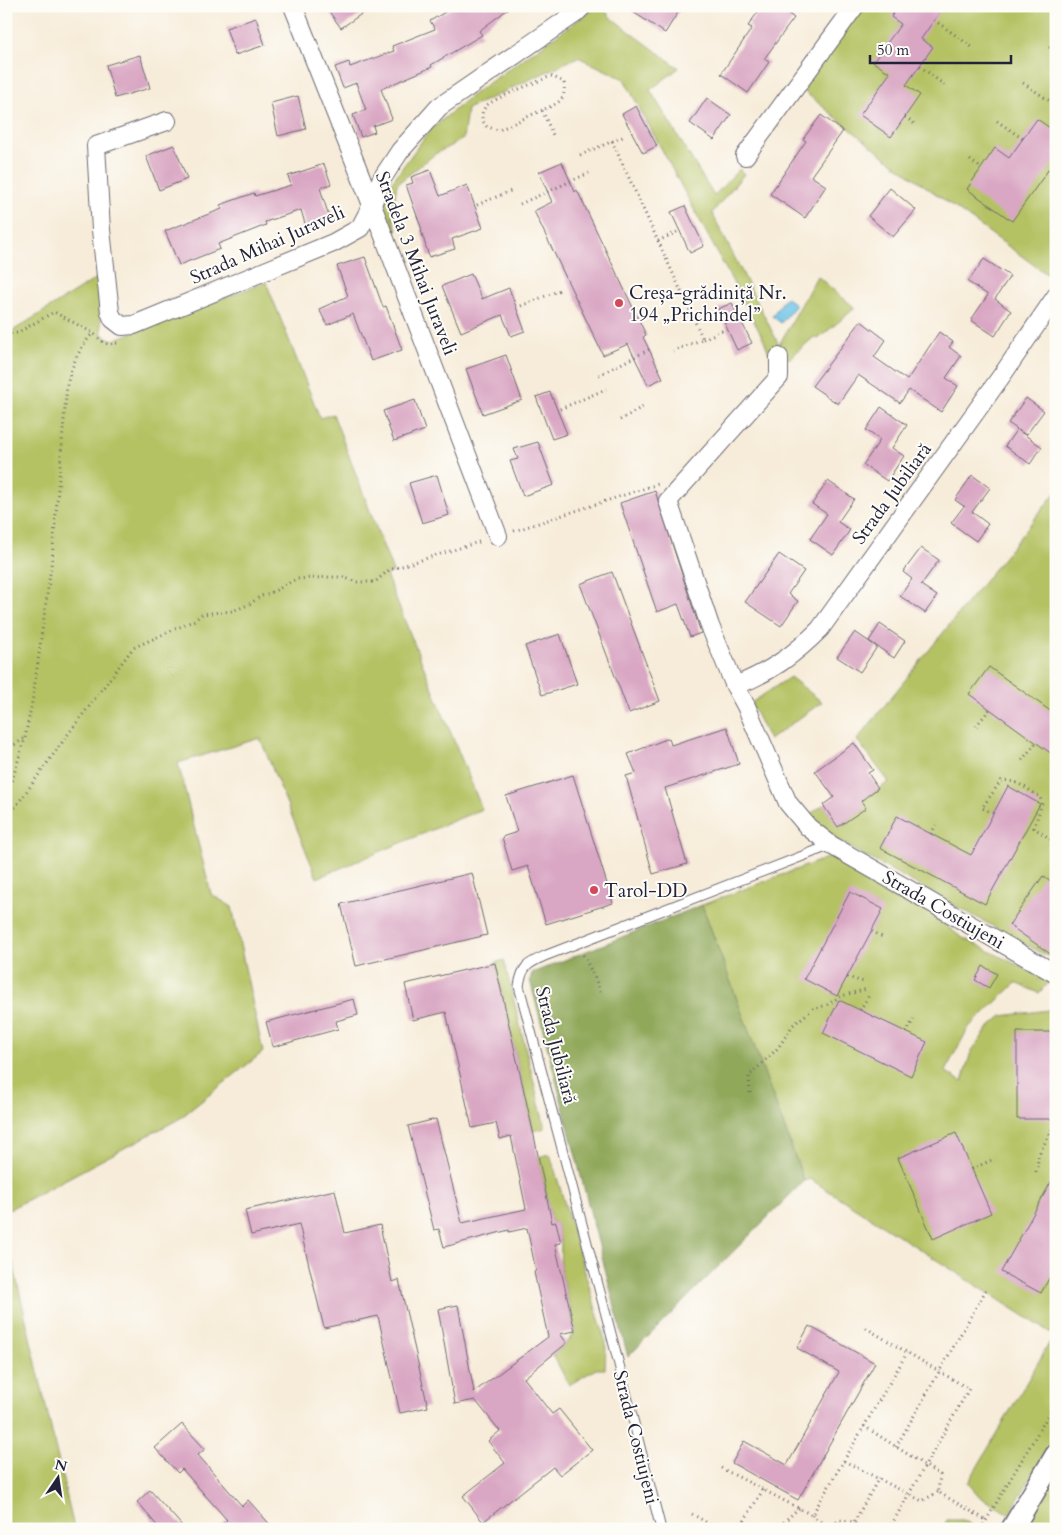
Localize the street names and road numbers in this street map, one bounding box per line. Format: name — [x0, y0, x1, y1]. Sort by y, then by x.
street label: Stradela 3 Mihai Juraveli — [369, 168, 463, 359]
street label: Strada Mihai Juraveli — [186, 199, 349, 291]
street label: Strada Jubiliară — [846, 437, 938, 550]
street label: Strada Costiujeni — [878, 864, 1009, 955]
street label: Strada Jubiliară — [529, 984, 583, 1107]
street label: Strada Costiujeni — [607, 1368, 665, 1507]

